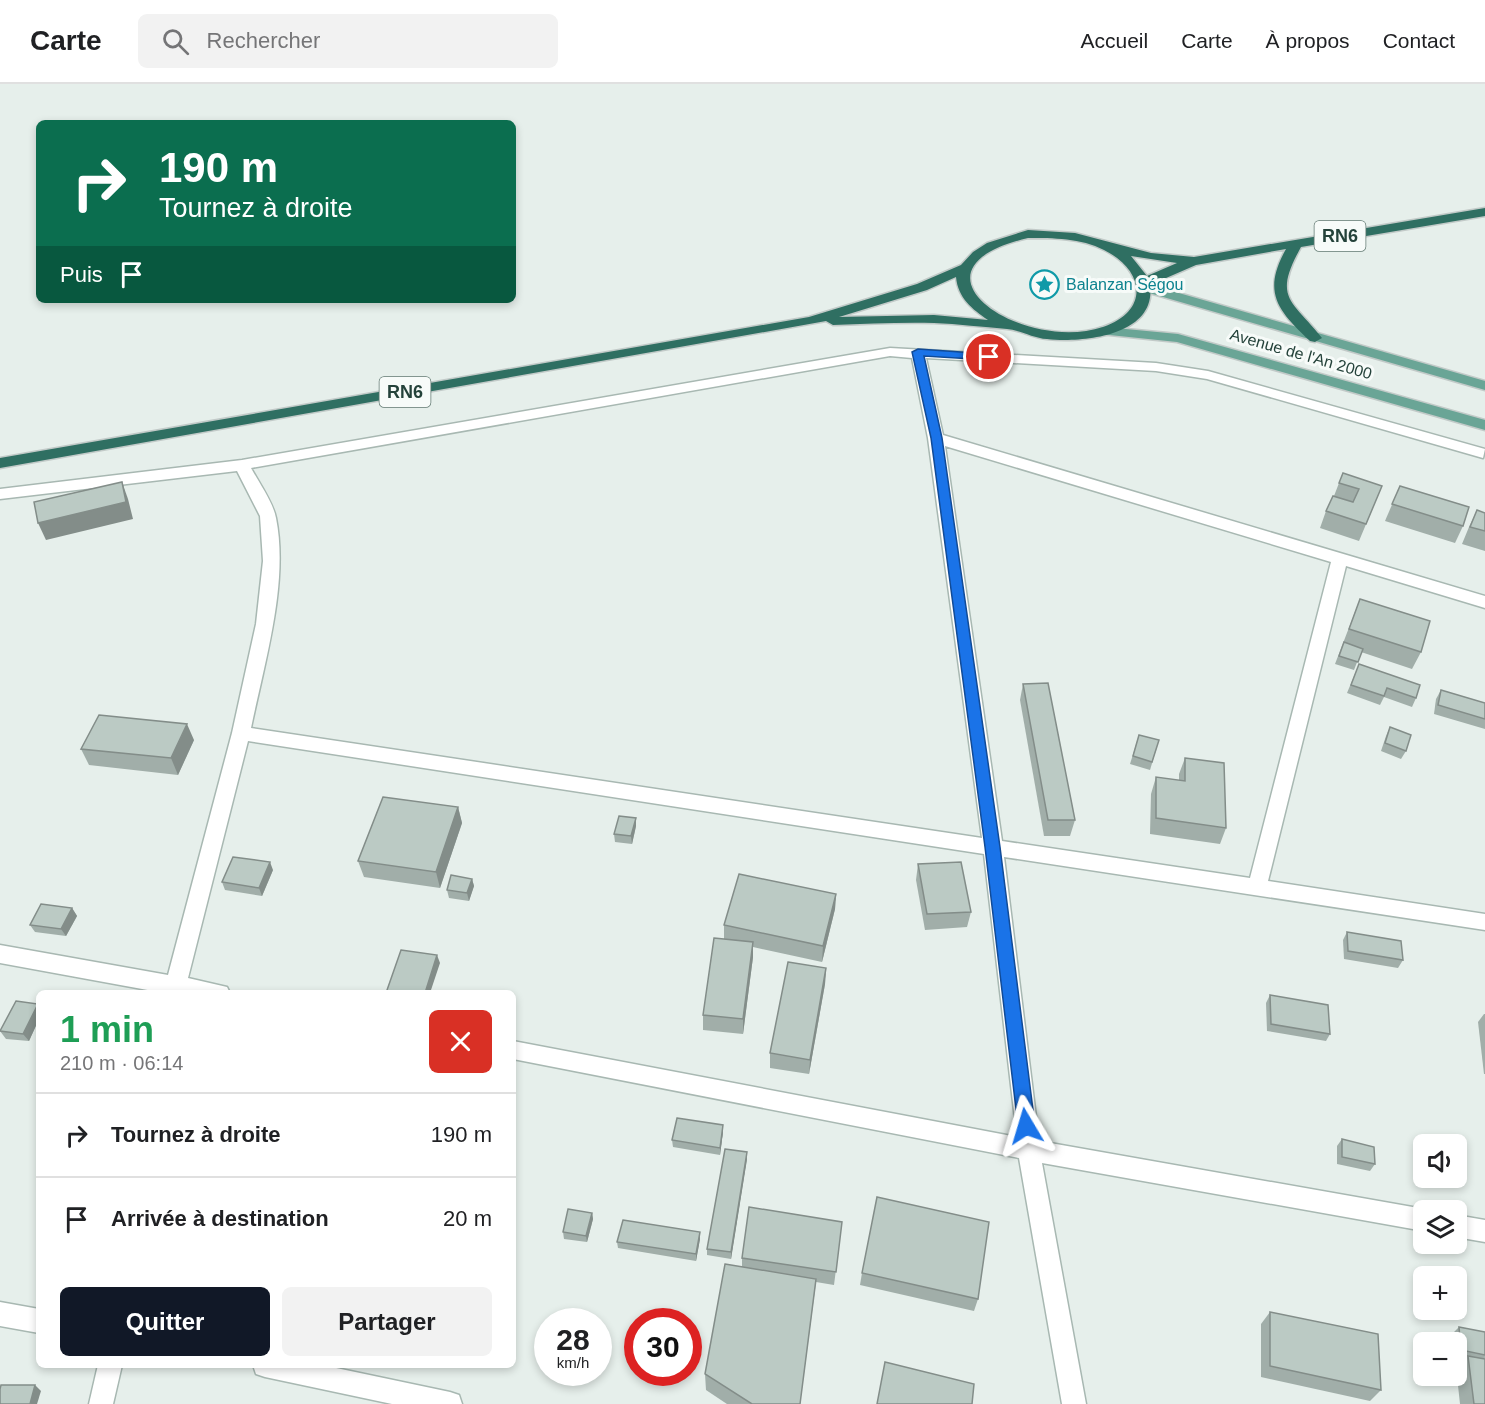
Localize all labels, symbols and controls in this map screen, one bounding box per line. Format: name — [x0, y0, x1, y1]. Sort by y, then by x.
search box — [138, 14, 558, 68]
text: Carte — [30, 25, 102, 56]
icon: search — [159, 25, 192, 58]
text: Rechercher — [207, 28, 320, 53]
text: Accueil — [1081, 29, 1148, 52]
text: Carte — [1181, 29, 1233, 52]
text: À propos — [1266, 29, 1350, 52]
text: Contact — [1383, 29, 1455, 52]
icon: right — [60, 144, 138, 222]
text: 190 m — [159, 144, 278, 191]
text: Tournez à droite — [159, 193, 353, 223]
road number: RN6 — [1314, 221, 1366, 251]
icon: arrive — [115, 258, 148, 291]
text: Puis — [60, 262, 103, 287]
place icon: Balanzan Ségou — [1029, 268, 1061, 300]
place label: Balanzan Ségou — [1066, 276, 1183, 293]
street label: Avenue de l'An 2000 — [1228, 326, 1374, 382]
pin — [963, 331, 1014, 382]
icon: arrive — [972, 340, 1005, 373]
road number: RN6 — [380, 377, 430, 407]
text: 1 min — [60, 1009, 154, 1050]
button: close — [429, 1010, 492, 1073]
text: 210 m · 06:14 — [60, 1052, 183, 1074]
position arrow — [994, 1094, 1058, 1158]
icon: right — [60, 1119, 93, 1152]
text: Tournez à droite — [111, 1122, 281, 1147]
text: 190 m — [431, 1122, 492, 1147]
map controls — [1413, 1134, 1467, 1386]
button: sound — [1413, 1134, 1467, 1188]
button: layers — [1413, 1200, 1467, 1254]
icon: arrive — [60, 1203, 93, 1236]
text: Arrivée à destination — [111, 1206, 329, 1231]
text: 20 m — [443, 1206, 492, 1231]
button: + — [1413, 1266, 1467, 1320]
button: Quitter — [60, 1287, 270, 1356]
button: Partager — [282, 1287, 492, 1356]
speed limit sign: 30 — [624, 1308, 702, 1386]
text: 28 — [556, 1323, 590, 1356]
button: − — [1413, 1332, 1467, 1386]
text: km/h — [557, 1354, 589, 1371]

